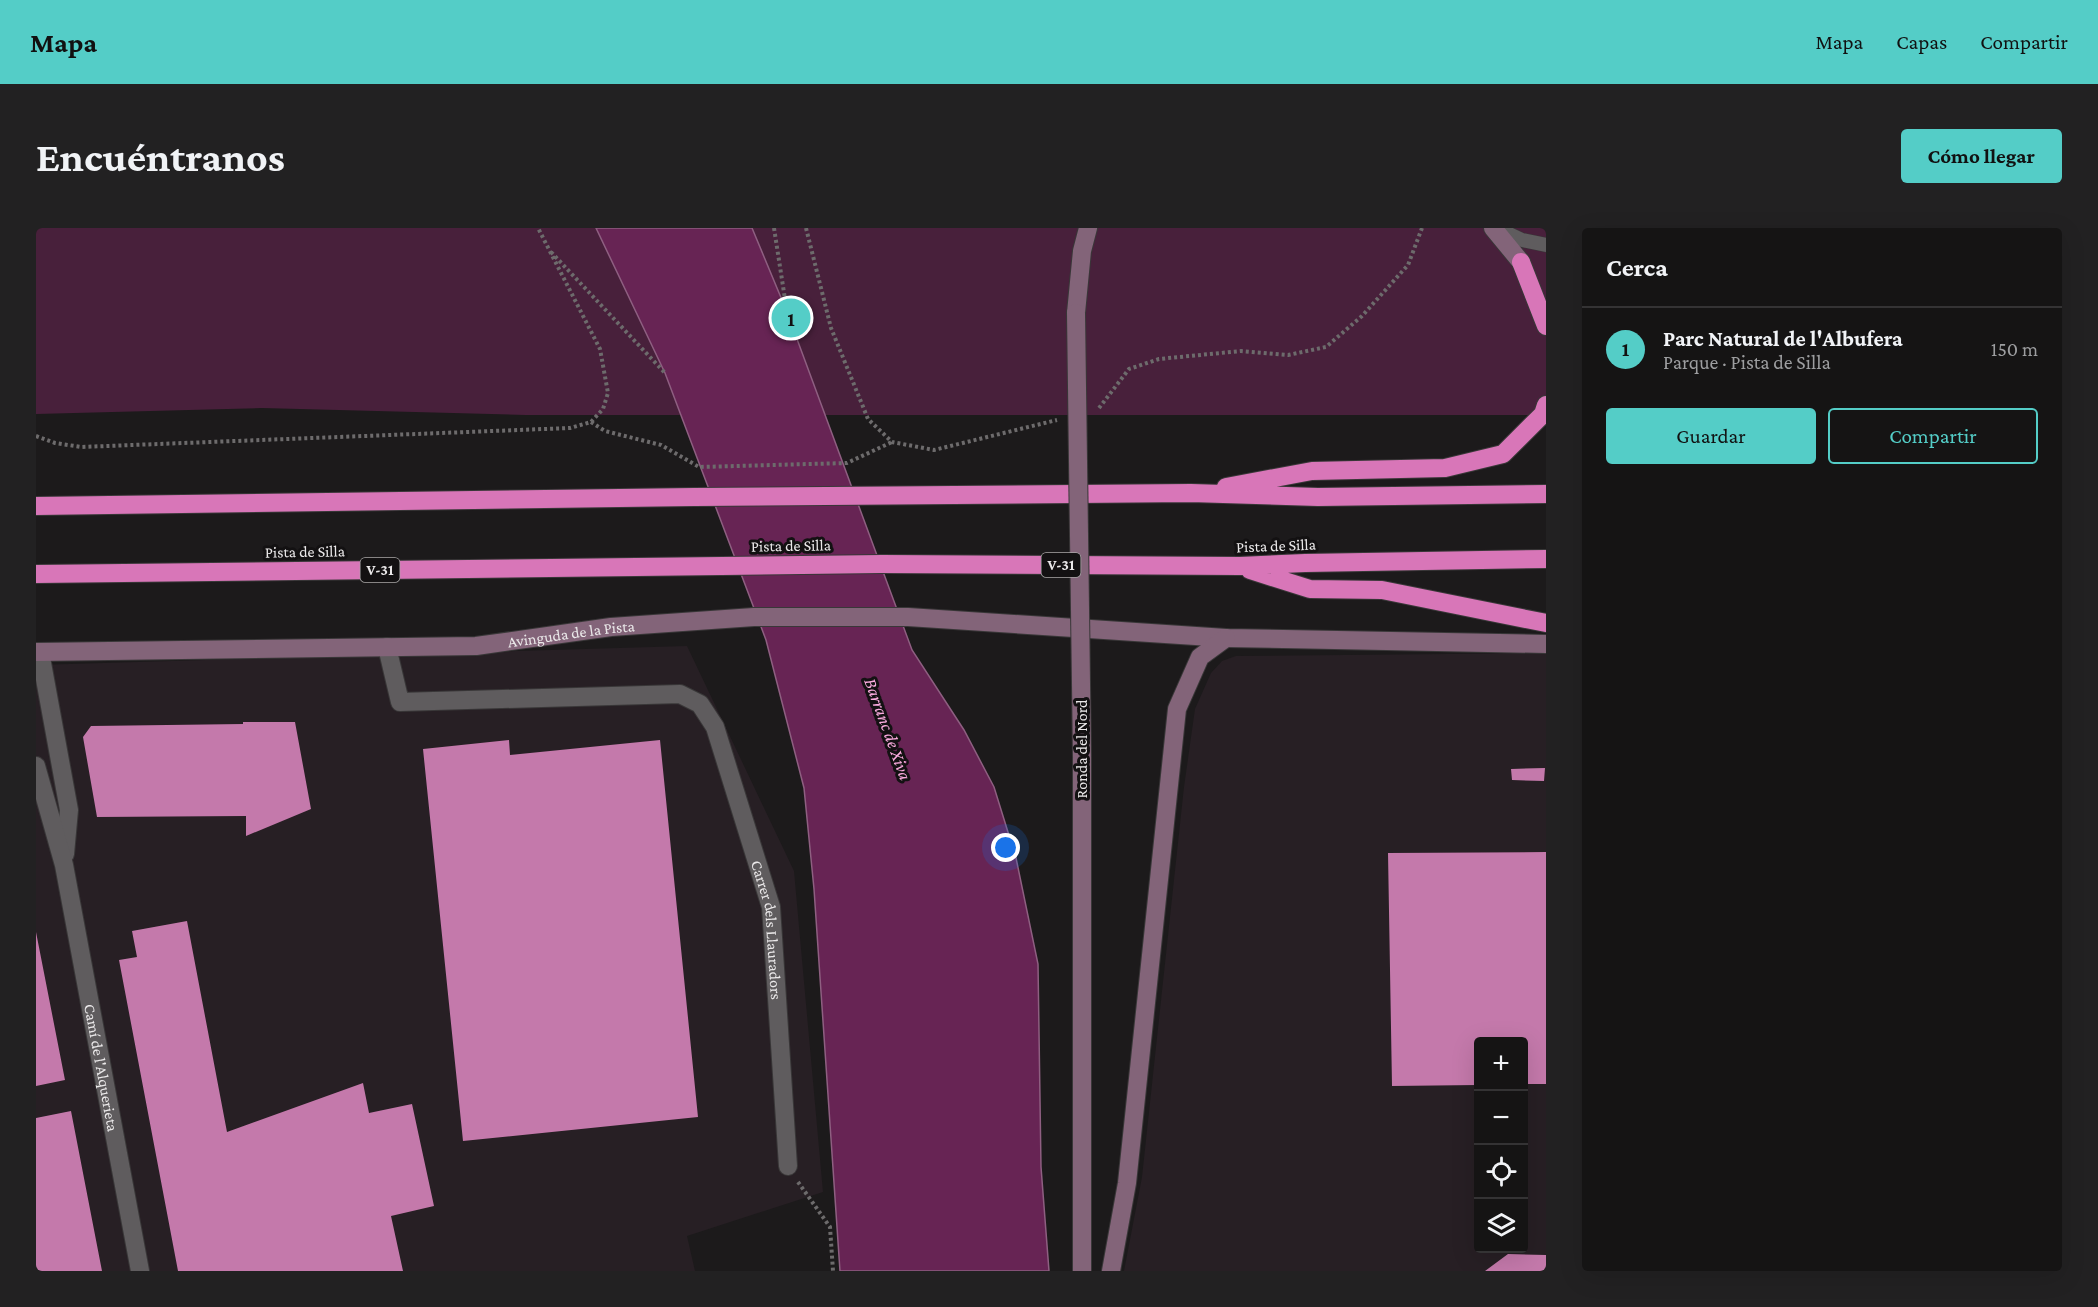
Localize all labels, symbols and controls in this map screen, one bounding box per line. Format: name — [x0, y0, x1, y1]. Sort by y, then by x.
text: Mapa — [30, 27, 97, 58]
text: Mapa — [1815, 30, 1863, 54]
text: Capas — [1896, 30, 1947, 54]
text: Compartir — [1980, 30, 2068, 54]
button: Cómo llegar — [1901, 129, 2062, 183]
text: Encuéntranos — [36, 133, 285, 180]
text: Cerca — [1606, 253, 1668, 282]
pin: 1 — [772, 296, 810, 340]
text: Parc Natural de l'Albufera — [1663, 326, 1903, 351]
text: 1 — [1622, 338, 1629, 360]
text: 150 m — [1991, 338, 2038, 360]
text: Parque · Pista de Silla — [1663, 351, 1831, 373]
button: Guardar — [1606, 408, 1816, 464]
button: Compartir — [1828, 408, 2038, 464]
street label: Pista de Silla — [751, 536, 832, 555]
street label: Pista de Silla — [1236, 536, 1317, 555]
street label: Pista de Silla — [265, 542, 346, 561]
road number: V-31 — [1042, 553, 1080, 577]
road number: V-31 — [360, 558, 400, 582]
street label: Avinguda de la Pista — [506, 617, 636, 650]
water label: Barranc de Xiva — [860, 675, 916, 783]
street label: Ronda del Nord — [1073, 699, 1090, 798]
your location — [991, 833, 1020, 862]
street label: Carrer dels Llauradors — [748, 858, 785, 1000]
street label: Camí de l'Alquerieta — [81, 1002, 122, 1134]
map controls — [1474, 1037, 1528, 1253]
button: + — [1474, 1037, 1528, 1091]
button: − — [1474, 1091, 1528, 1145]
button: locate — [1474, 1145, 1528, 1199]
button: layers — [1474, 1199, 1528, 1253]

